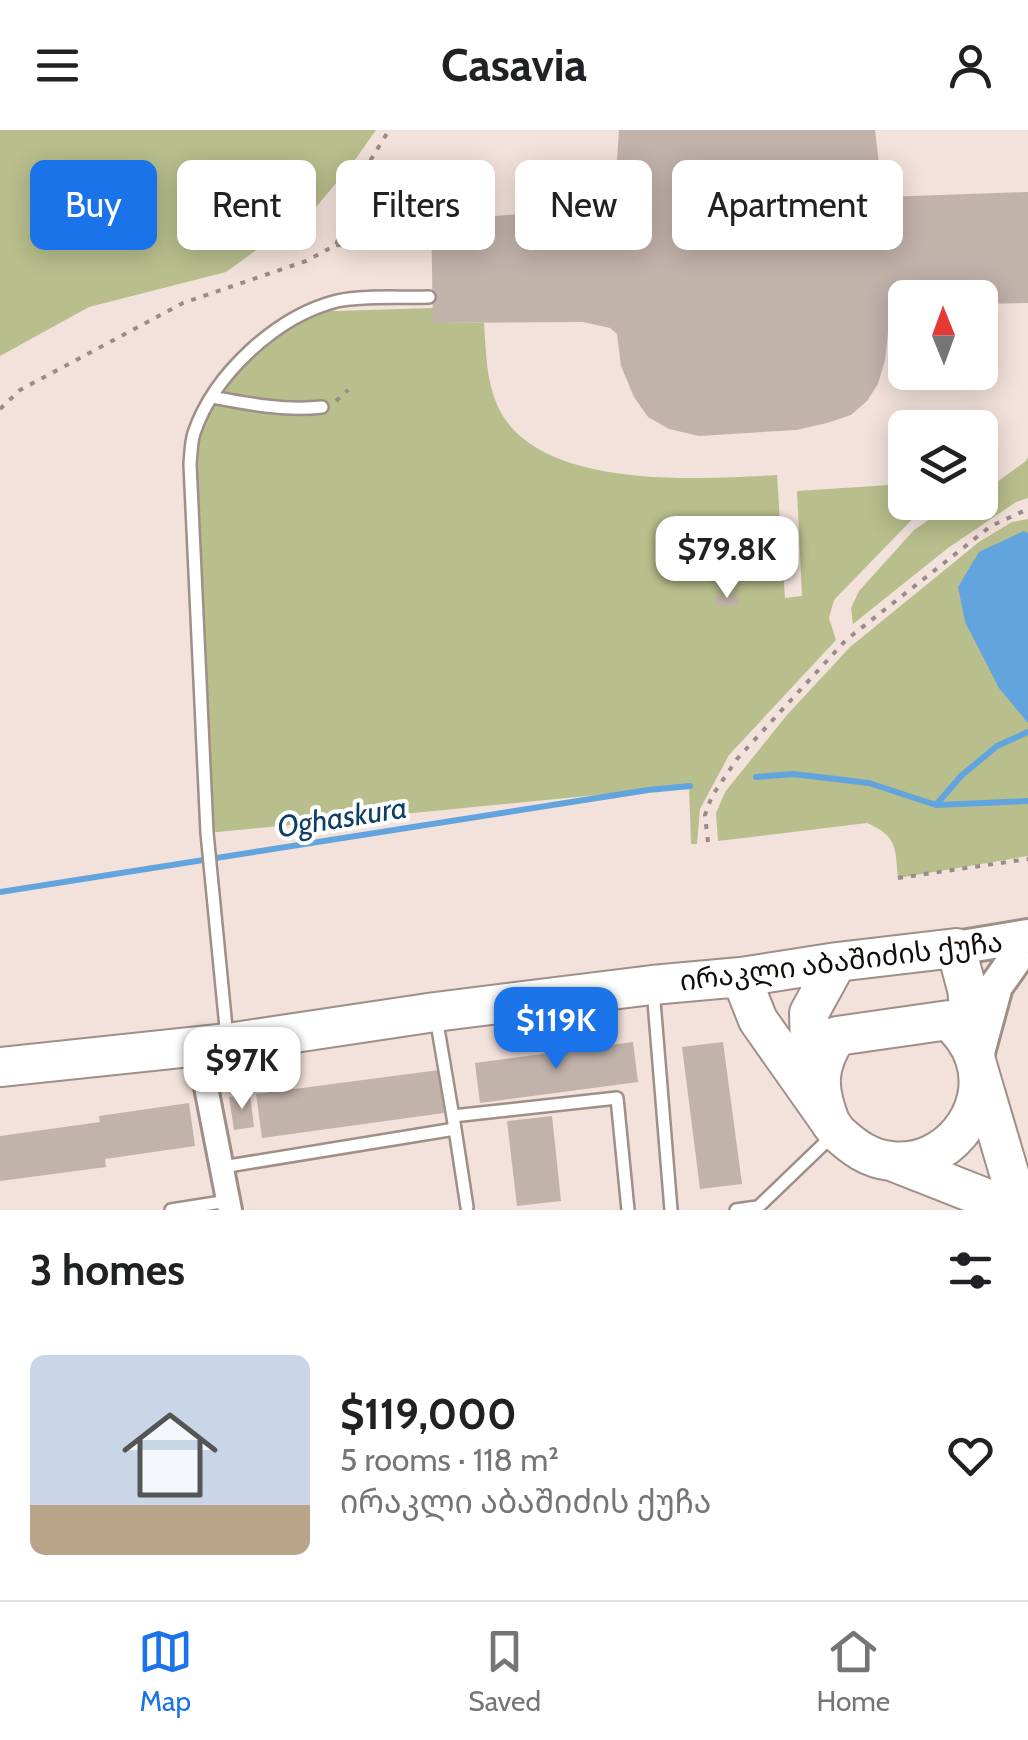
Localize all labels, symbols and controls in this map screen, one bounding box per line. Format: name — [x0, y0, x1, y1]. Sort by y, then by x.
icon: menu — [30, 38, 85, 93]
text: Casavia — [441, 38, 587, 92]
icon: person — [943, 38, 998, 93]
chip: Buy — [30, 160, 157, 250]
chip: Rent — [177, 160, 316, 250]
chip: Filters — [336, 160, 495, 250]
chip: New — [515, 160, 652, 250]
chip: Apartment — [672, 160, 903, 250]
north arrow — [888, 280, 998, 390]
map controls — [888, 280, 998, 520]
button: layers — [888, 410, 998, 520]
pin: $79.8K — [646, 516, 808, 601]
text: $79.8K — [678, 529, 776, 568]
water label: Oghaskura — [274, 788, 410, 846]
street label: ირაკლი აბაშიძის ქუჩა — [678, 924, 1004, 998]
pin: $119K — [486, 987, 626, 1072]
text: $119K — [516, 1000, 596, 1039]
pin: $97K — [183, 1027, 301, 1112]
text: $97K — [206, 1040, 278, 1079]
icon: filters — [943, 1243, 998, 1298]
text: 3 homes — [30, 1244, 185, 1296]
text: $119,000 — [340, 1388, 517, 1440]
icon: home — [110, 1395, 230, 1515]
icon: heart — [943, 1428, 998, 1483]
text: 5 rooms · 118 m² — [340, 1440, 559, 1479]
text: ირაკლი აბაშიძის ქუჩა — [340, 1482, 711, 1521]
tab: Map — [138, 1624, 193, 1718]
tab: Saved — [468, 1624, 541, 1718]
tab: Home — [817, 1624, 890, 1718]

